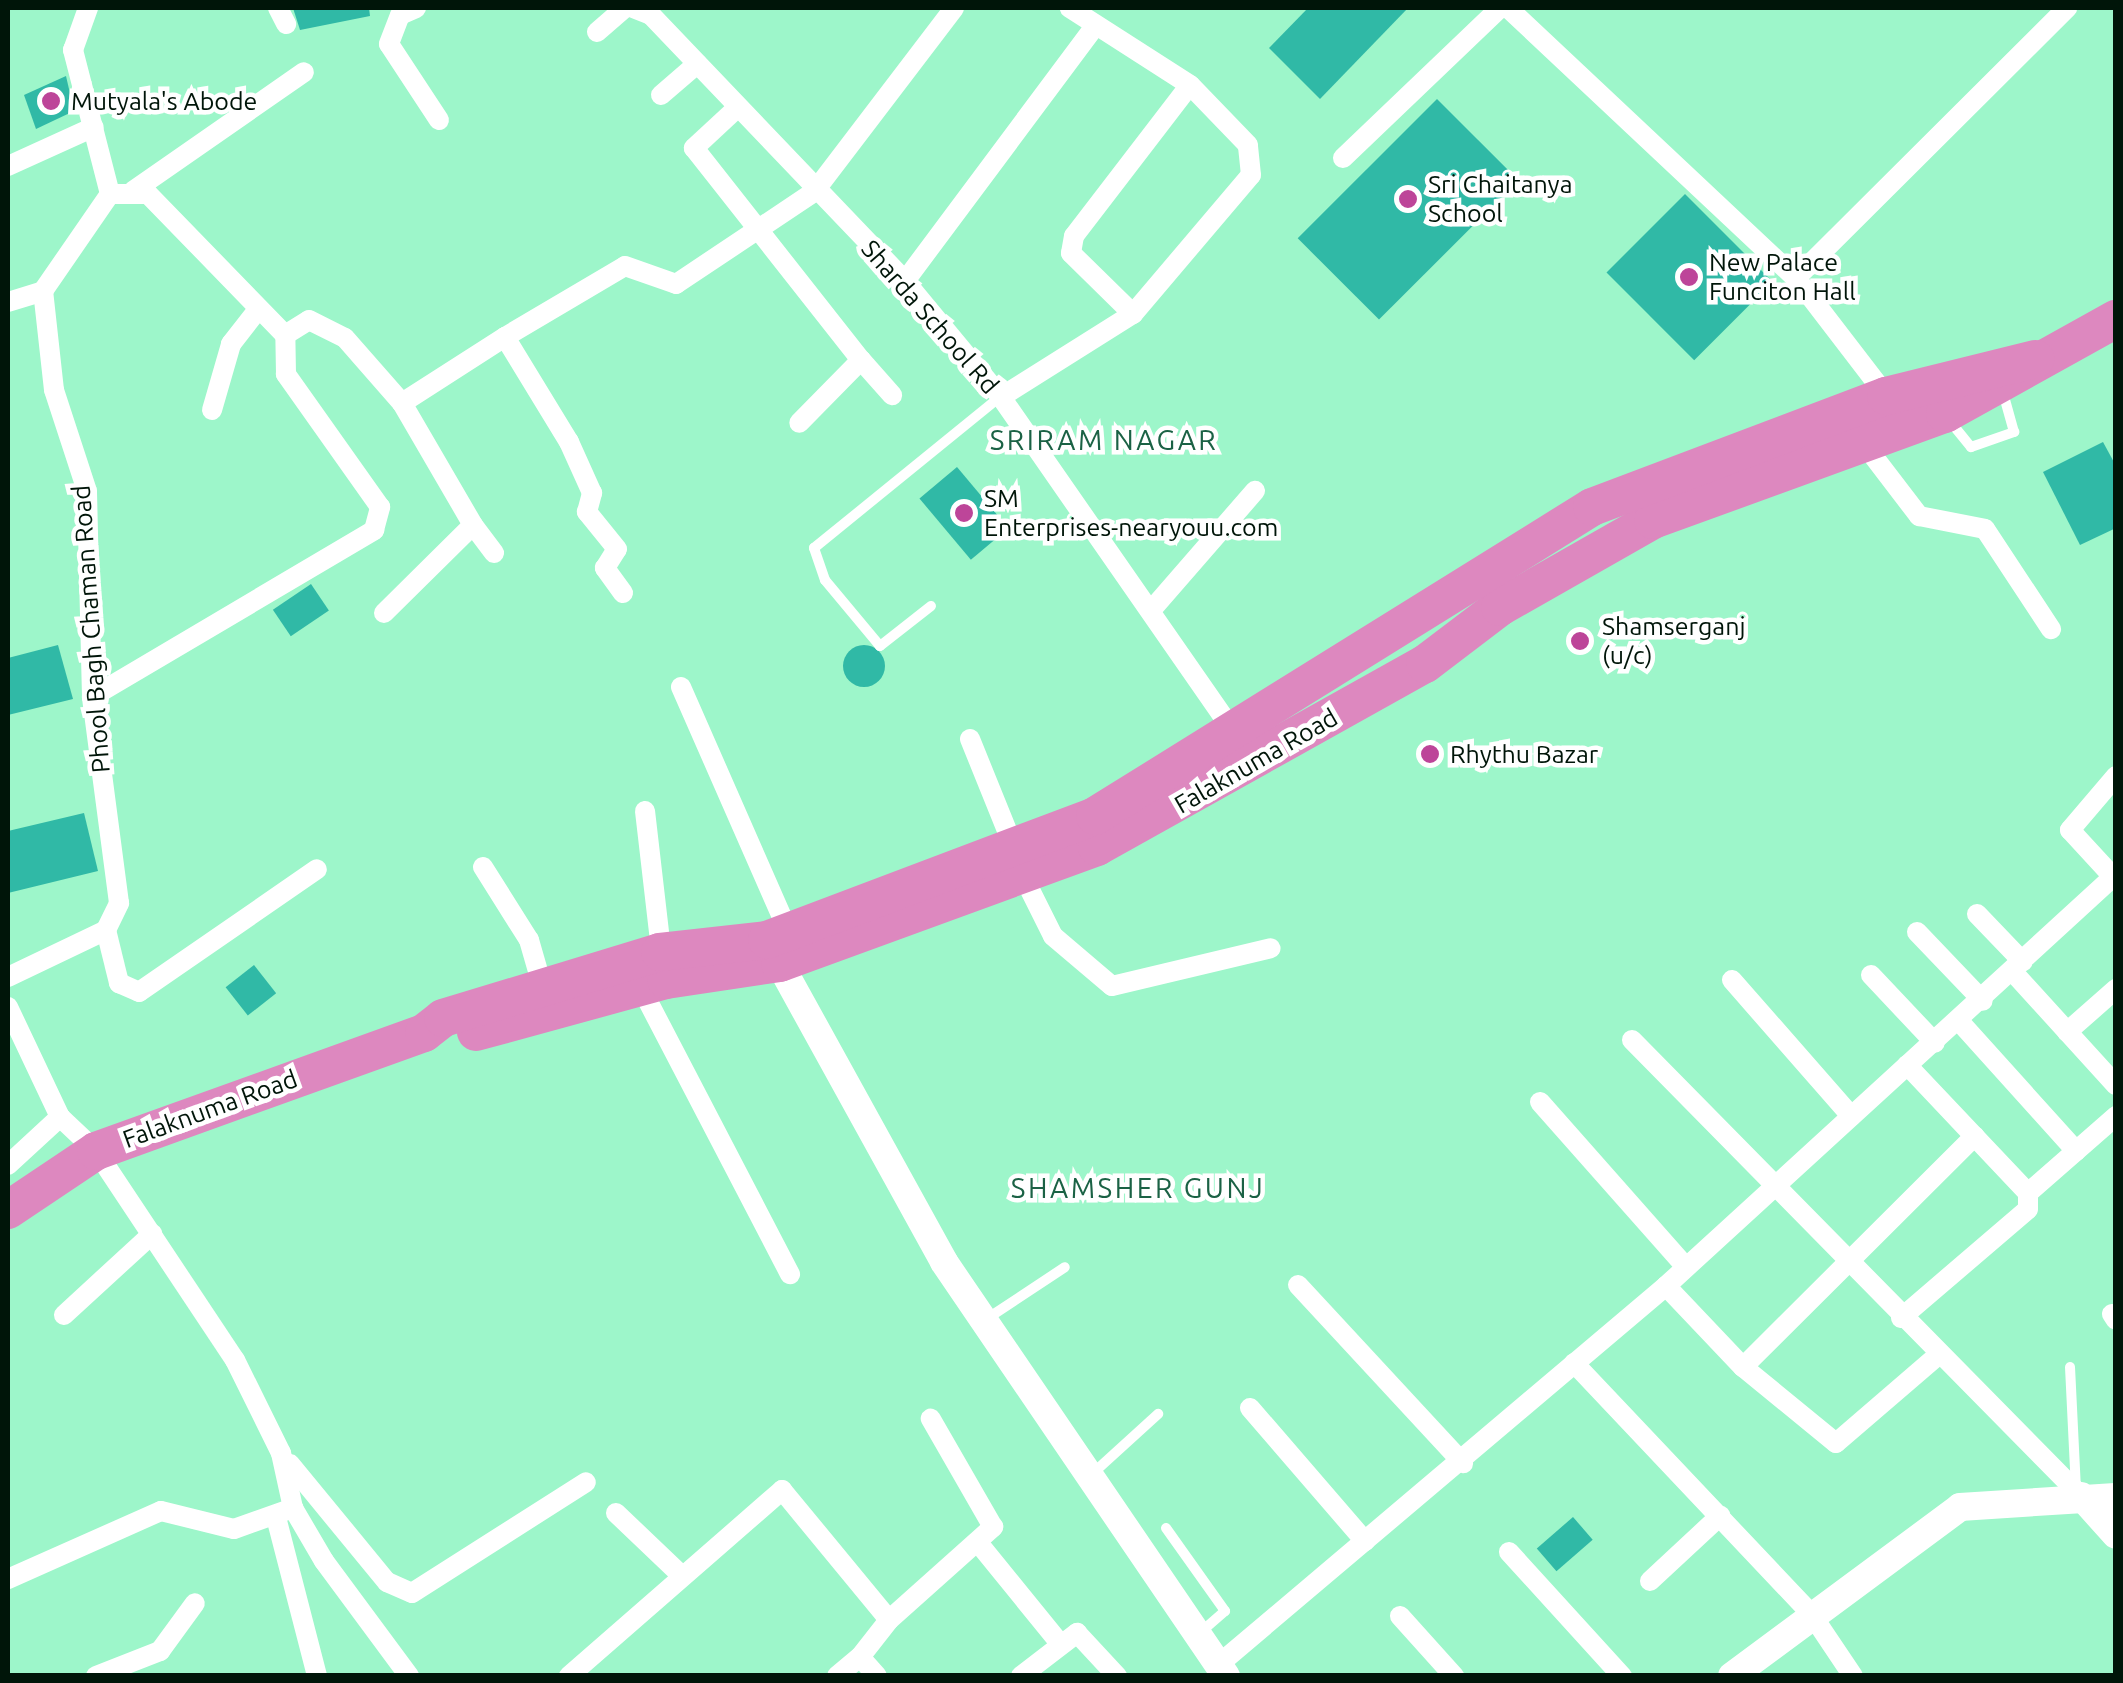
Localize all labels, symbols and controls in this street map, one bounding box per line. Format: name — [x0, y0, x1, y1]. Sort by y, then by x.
place label: Mutyala's Abode — [71, 86, 257, 116]
marker: Mutyala's Abode — [40, 90, 62, 112]
place label: Sri Chaitanya School — [1428, 170, 1572, 229]
marker: Sri Chaitanya School — [1397, 188, 1419, 210]
street label: Sharda School Rd — [855, 234, 1005, 400]
place label: New Palace Funciton Hall — [1709, 248, 1856, 307]
marker: New Palace Funciton Hall — [1678, 266, 1700, 288]
district label: SRIRAM NAGAR — [990, 423, 1218, 457]
street label: Phool Bagh Chaman Road — [66, 484, 116, 774]
place label: SM Enterprises-nearyouu.com — [984, 484, 1278, 543]
marker: SM Enterprises-nearyouu.com — [953, 502, 975, 524]
place label: Shamserganj (u/c) — [1602, 612, 1745, 671]
marker: Shamserganj (u/c) — [1567, 628, 1593, 654]
street label: Falaknuma Road — [1169, 702, 1343, 820]
place label: Rhythu Bazar — [1450, 739, 1598, 769]
marker: Rhythu Bazar — [1419, 743, 1441, 765]
street label: Falaknuma Road — [119, 1064, 301, 1154]
district label: SHAMSHER GUNJ — [1011, 1171, 1265, 1205]

